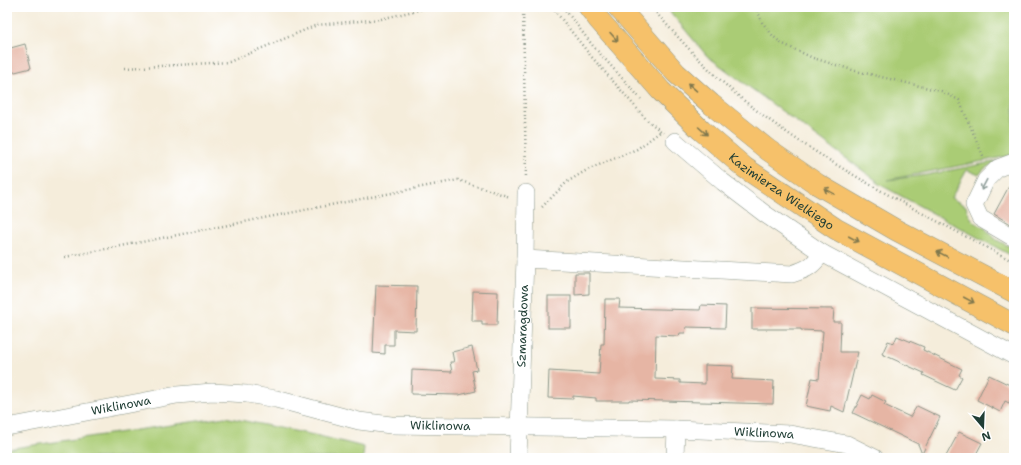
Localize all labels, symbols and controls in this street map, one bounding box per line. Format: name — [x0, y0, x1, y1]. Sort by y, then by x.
one-way arrow — [609, 32, 618, 42]
one-way arrow — [687, 82, 698, 91]
one-way arrow — [698, 127, 708, 136]
street label: Kazimierza Wielkiego — [725, 149, 837, 234]
one-way arrow — [980, 179, 987, 191]
one-way arrow — [823, 186, 835, 194]
one-way arrow — [848, 236, 860, 243]
one-way arrow — [937, 250, 949, 258]
street label: Szmaragdowa — [513, 284, 532, 368]
one-way arrow — [963, 297, 975, 305]
street label: Wiklinowa — [90, 392, 153, 419]
north arrow — [963, 407, 1003, 447]
street label: Wiklinowa — [410, 417, 471, 434]
street label: Wiklinowa — [734, 424, 796, 443]
text: N — [979, 427, 993, 445]

